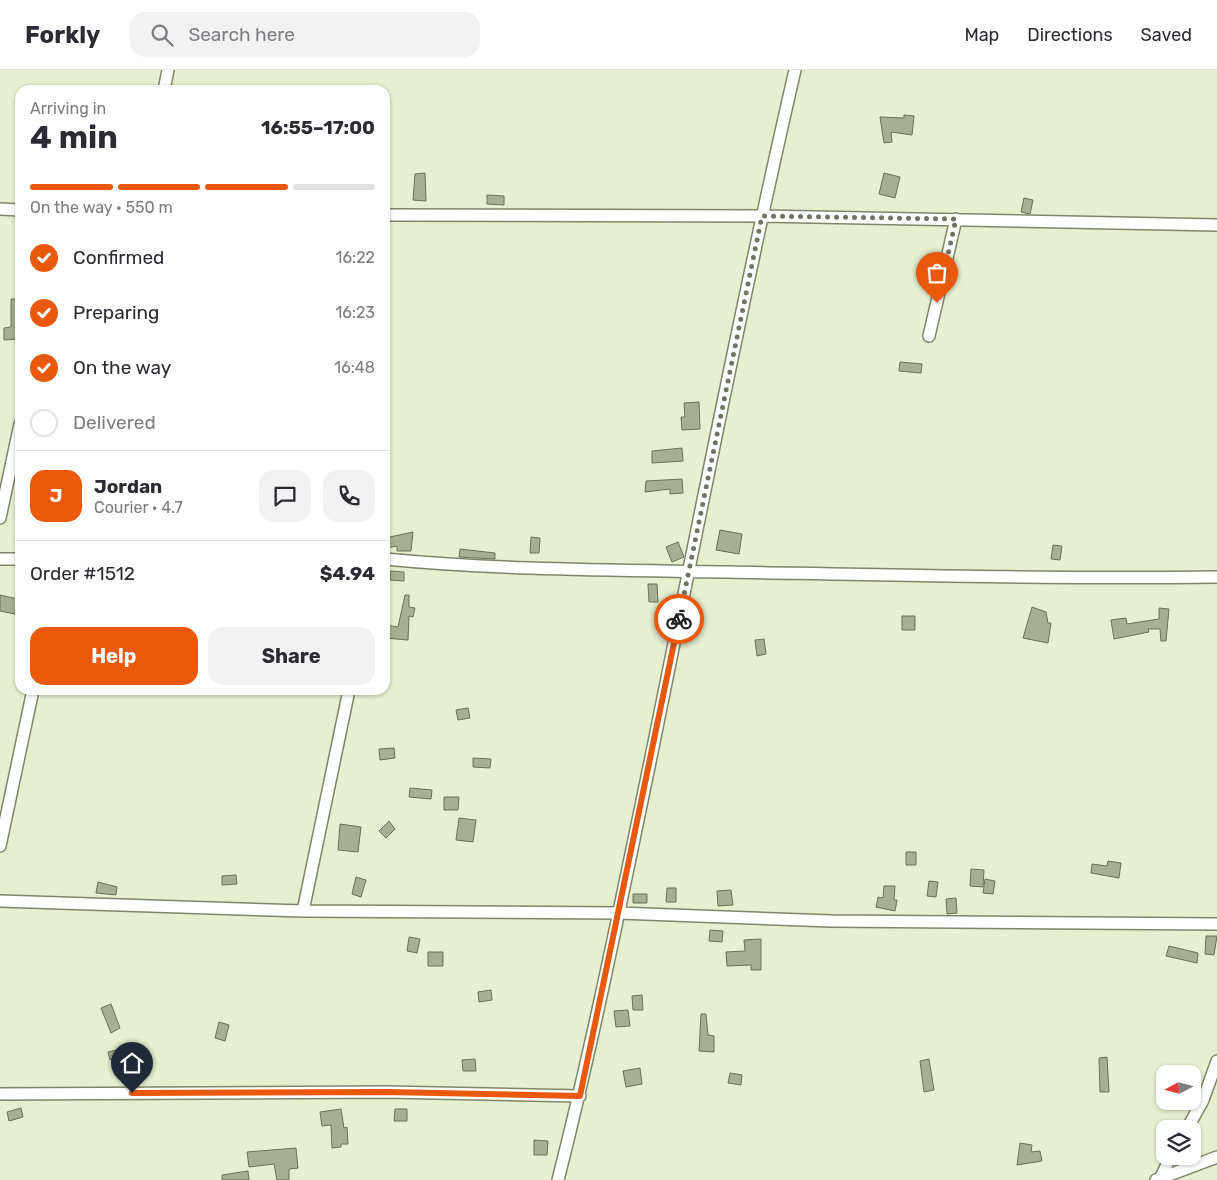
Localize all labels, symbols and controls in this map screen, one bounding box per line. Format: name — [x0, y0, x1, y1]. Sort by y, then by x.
search box — [130, 12, 480, 57]
text: Forkly — [25, 21, 100, 49]
icon: search — [148, 21, 176, 49]
text: Search here — [188, 23, 295, 46]
text: Map — [964, 24, 999, 46]
text: Directions — [1027, 24, 1113, 46]
text: Saved — [1141, 24, 1192, 46]
text: Arriving in — [30, 99, 106, 118]
text: 16:55–17:00 — [261, 116, 375, 139]
text: 4 min — [30, 118, 118, 156]
text: On the way · 550 m — [30, 198, 173, 217]
icon: check — [30, 244, 58, 272]
text: Confirmed — [73, 246, 164, 269]
text: 16:22 — [336, 248, 375, 267]
pin — [916, 252, 958, 303]
icon: bag — [923, 259, 951, 287]
icon: check — [30, 299, 58, 327]
text: Preparing — [73, 301, 159, 324]
text: 16:23 — [335, 303, 375, 322]
icon: check — [30, 354, 58, 382]
text: On the way — [73, 356, 171, 379]
text: 16:48 — [334, 358, 375, 377]
text: Delivered — [73, 411, 156, 434]
button: chat — [259, 470, 311, 522]
button: phone — [323, 470, 375, 522]
text: Jordan — [94, 475, 162, 498]
text: J — [50, 484, 62, 507]
text: Courier · 4.7 — [94, 498, 183, 517]
text: Order #1512 — [30, 562, 135, 585]
text: $4.94 — [320, 562, 375, 585]
courier — [654, 594, 704, 644]
icon: bike — [665, 605, 693, 633]
button: Help — [30, 627, 198, 685]
button: Share — [208, 627, 375, 685]
pin — [111, 1042, 153, 1093]
icon: home — [118, 1049, 146, 1077]
north arrow — [1156, 1065, 1201, 1110]
map controls — [1156, 1065, 1201, 1165]
button: layers — [1156, 1120, 1201, 1165]

